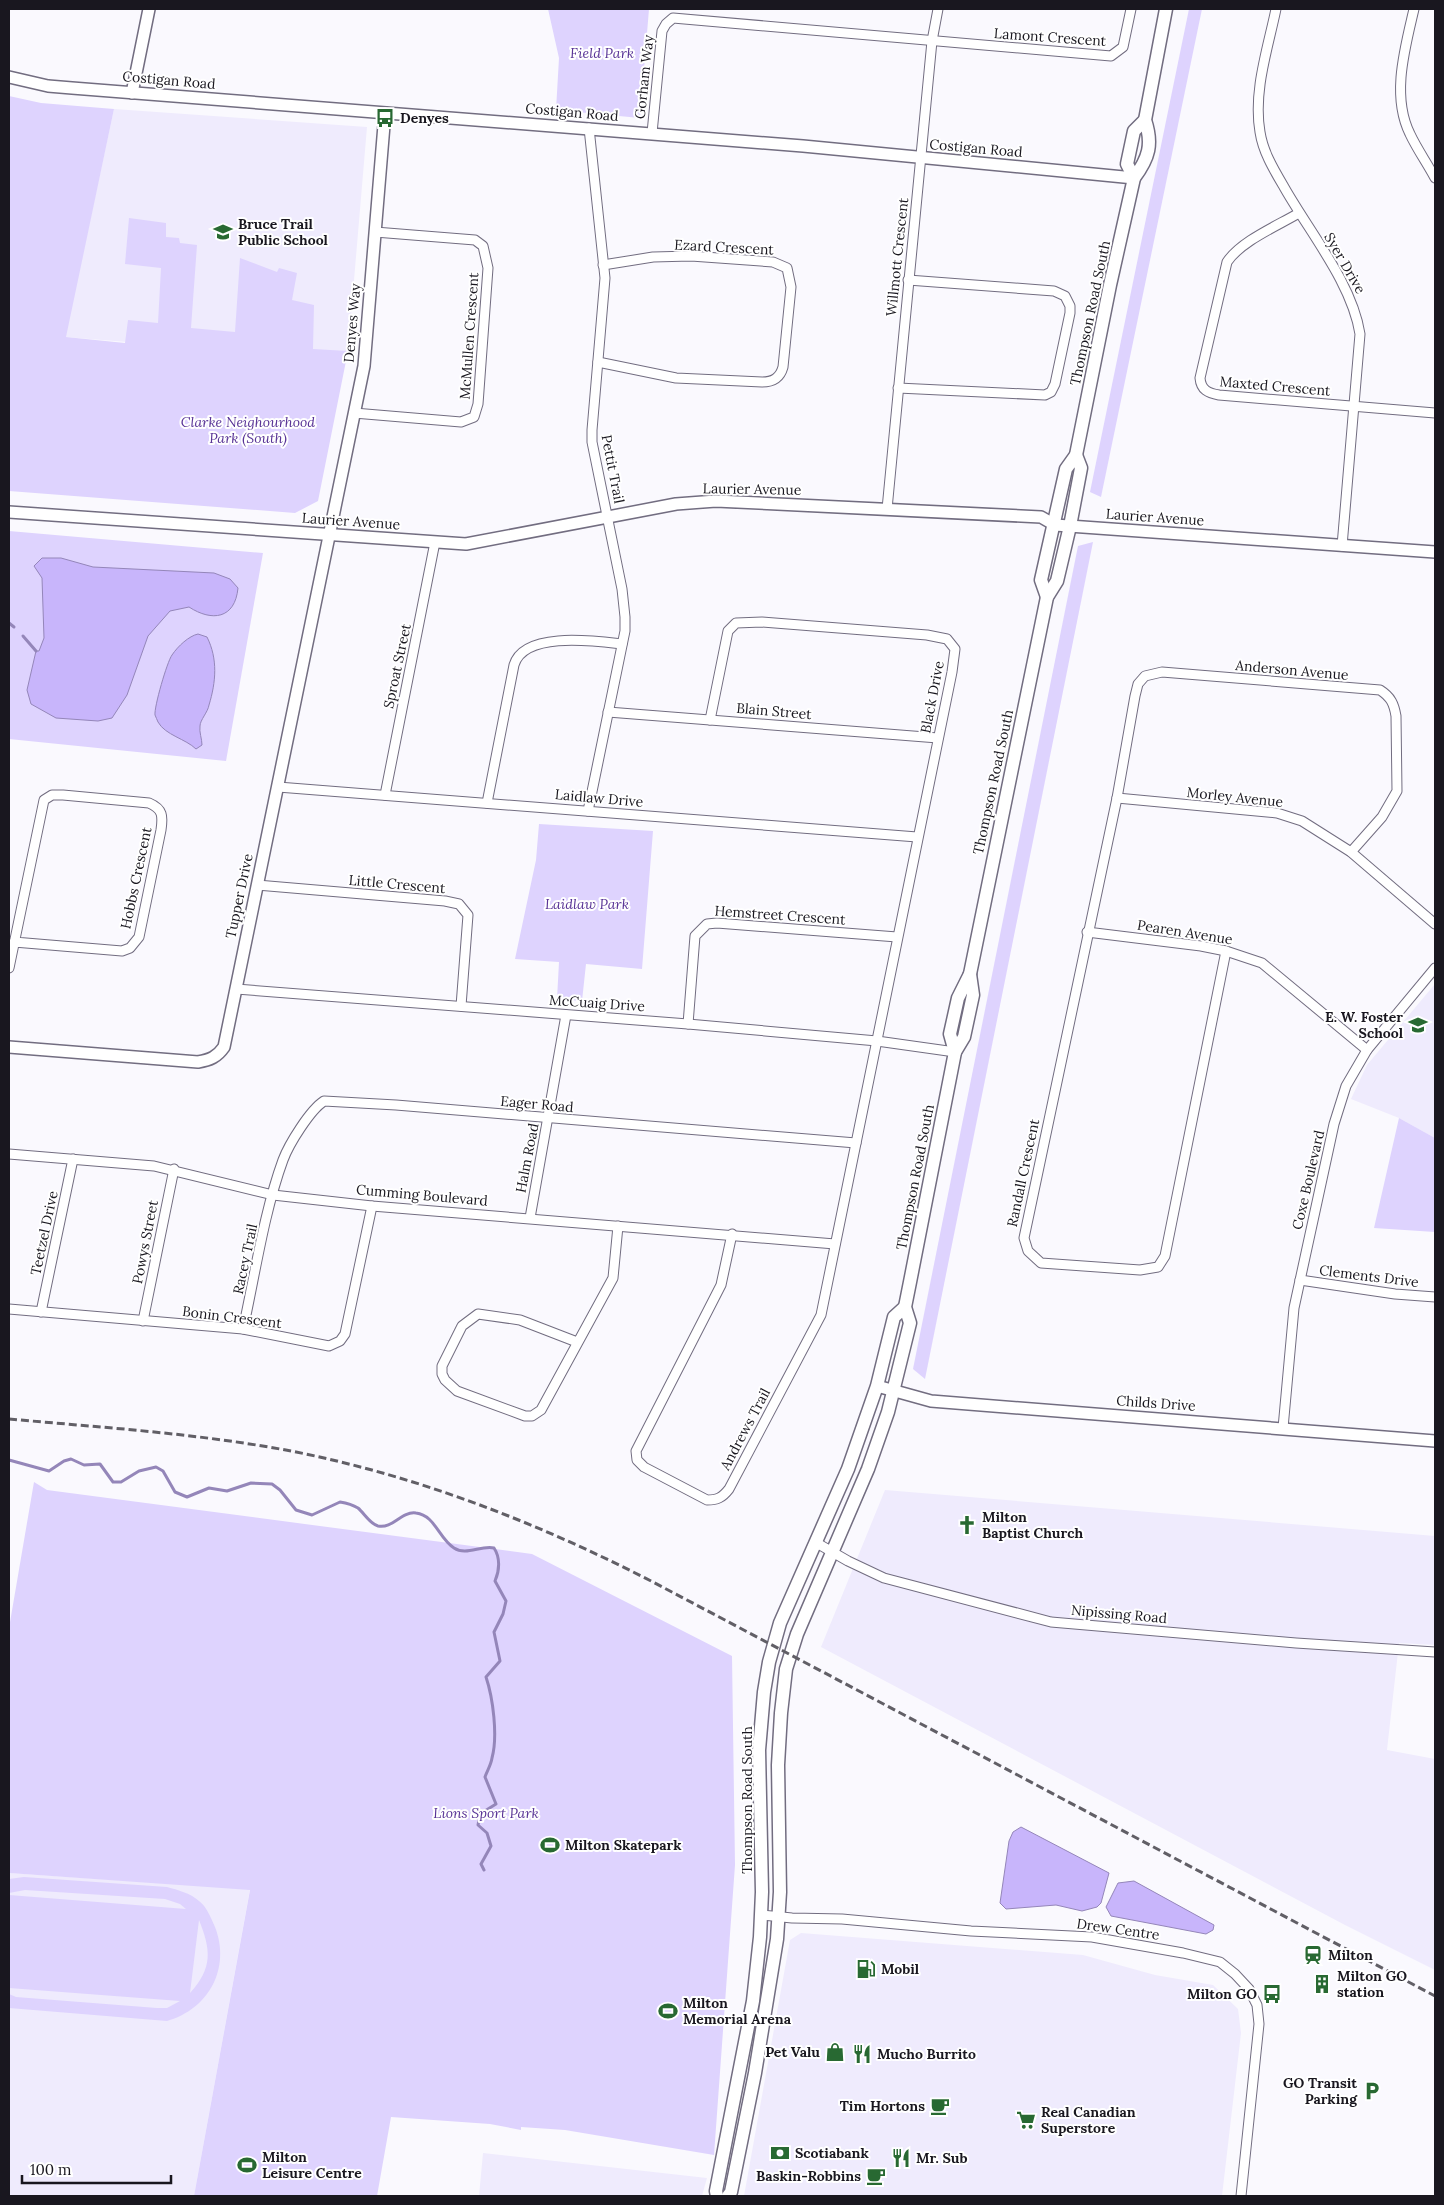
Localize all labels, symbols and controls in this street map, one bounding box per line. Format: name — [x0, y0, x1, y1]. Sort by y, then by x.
street label: Lamont Crescent — [993, 24, 1107, 50]
street label: Gorham Way — [631, 33, 657, 120]
park label: Field Park — [570, 44, 634, 62]
street label: Costigan Road — [122, 67, 216, 93]
street label: Costigan Road — [525, 99, 619, 125]
bus stop icon: Denyes — [374, 107, 396, 129]
place label: Denyes — [400, 109, 449, 127]
street label: Costigan Road — [929, 135, 1023, 161]
street label: Willmott Crescent — [882, 196, 912, 317]
place label: Bruce Trail Public School — [238, 215, 329, 249]
school or university icon: Bruce Trail Public School — [212, 221, 234, 243]
street label: Syer Drive — [1320, 229, 1370, 297]
street label: Ezard Crescent — [674, 235, 775, 259]
street label: Thompson Road South — [1066, 239, 1114, 387]
street label: McMullen Crescent — [456, 271, 482, 400]
street label: Denyes Way — [340, 282, 364, 363]
street label: Maxted Crescent — [1219, 372, 1332, 400]
park label: Clarke Neighourhood Park (South) — [181, 413, 315, 447]
street label: Pettit Trail — [598, 433, 629, 505]
street label: Laurier Avenue — [702, 479, 802, 499]
street label: Laurier Avenue — [1105, 505, 1205, 529]
street label: Laurier Avenue — [301, 509, 401, 533]
street label: Sproat Street — [379, 621, 415, 710]
street label: Anderson Avenue — [1234, 656, 1350, 684]
street label: Black Drive — [916, 659, 948, 735]
street label: Blain Street — [736, 699, 813, 723]
street label: Thompson Road South — [969, 708, 1017, 856]
street label: Morley Avenue — [1186, 783, 1285, 811]
street label: Laidlaw Drive — [554, 785, 644, 811]
street label: Hobbs Crescent — [116, 825, 156, 931]
street label: Tupper Drive — [221, 852, 257, 940]
street label: Little Crescent — [348, 871, 447, 897]
park label: Laidlaw Park — [545, 895, 629, 913]
street label: Hemstreet Crescent — [714, 901, 847, 929]
street label: Pearen Avenue — [1136, 916, 1234, 948]
street label: McCuaig Drive — [549, 991, 646, 1015]
place label: E. W. Foster School — [1325, 1008, 1404, 1042]
school or university icon: E. W. Foster School — [1407, 1014, 1429, 1036]
street label: Eager Road — [500, 1092, 574, 1116]
street label: Thompson Road South — [892, 1103, 938, 1251]
street label: Randall Crescent — [1003, 1117, 1043, 1229]
street label: Halm Road — [511, 1122, 543, 1194]
street label: Coxe Boulevard — [1288, 1128, 1328, 1232]
street label: Cumming Boulevard — [355, 1180, 489, 1210]
street label: Teetzel Drive — [26, 1189, 62, 1277]
street label: Powys Street — [128, 1198, 162, 1285]
street label: Racey Trail — [229, 1222, 261, 1296]
street label: Clements Drive — [1318, 1261, 1420, 1291]
street label: Bonin Crescent — [181, 1302, 283, 1332]
street label: Andrews Trail — [715, 1385, 774, 1474]
street label: Childs Drive — [1116, 1391, 1197, 1415]
place label: Milton Baptist Church — [982, 1508, 1083, 1542]
church icon: Milton Baptist Church — [956, 1514, 978, 1536]
street label: Nipissing Road — [1070, 1601, 1168, 1627]
street label: Thompson Road South — [738, 1726, 756, 1874]
park label: Lions Sport Park — [433, 1804, 539, 1822]
sports icon: Milton Skatepark — [539, 1834, 561, 1856]
place label: Milton Skatepark — [565, 1836, 682, 1854]
street label: Drew Centre — [1075, 1914, 1161, 1944]
station icon: Milton — [1302, 1944, 1324, 1966]
place label: Milton — [1328, 1946, 1373, 1964]
fuel station icon: Mobil — [855, 1958, 877, 1980]
place label: Mobil — [881, 1960, 920, 1978]
place label: Milton GO station — [1337, 1967, 1407, 2001]
building icon: Milton GO station — [1311, 1973, 1333, 1995]
bus stop icon: Milton GO — [1261, 1983, 1283, 2005]
place label: Milton GO — [1187, 1985, 1257, 2003]
place label: Milton Memorial Arena — [683, 1994, 792, 2028]
sports icon: Milton Memorial Arena — [657, 2000, 679, 2022]
shop icon: Pet Valu — [824, 2041, 846, 2063]
place label: Pet Valu — [765, 2043, 820, 2061]
restaurant icon: Mucho Burrito — [851, 2043, 873, 2065]
place label: Mucho Burrito — [877, 2045, 976, 2063]
place label: GO Transit Parking — [1283, 2074, 1358, 2108]
parking icon: GO Transit Parking — [1361, 2080, 1383, 2102]
cafe icon: Tim Hortons — [929, 2095, 951, 2117]
place label: Tim Hortons — [840, 2097, 925, 2115]
place label: Real Canadian Superstore — [1041, 2103, 1136, 2137]
supermarket icon: Real Canadian Superstore — [1015, 2109, 1037, 2131]
bank icon: Scotiabank — [769, 2142, 791, 2164]
place label: Scotiabank — [795, 2144, 870, 2162]
restaurant icon: Mr. Sub — [890, 2147, 912, 2169]
place label: Milton Leisure Centre — [262, 2148, 362, 2182]
place label: Mr. Sub — [916, 2149, 967, 2167]
scale bar — [22, 2152, 171, 2184]
sports icon: Milton Leisure Centre — [236, 2154, 258, 2176]
text: 100 m — [30, 2160, 71, 2179]
cafe icon: Baskin-Robbins — [865, 2165, 887, 2187]
place label: Baskin-Robbins — [756, 2167, 861, 2185]

